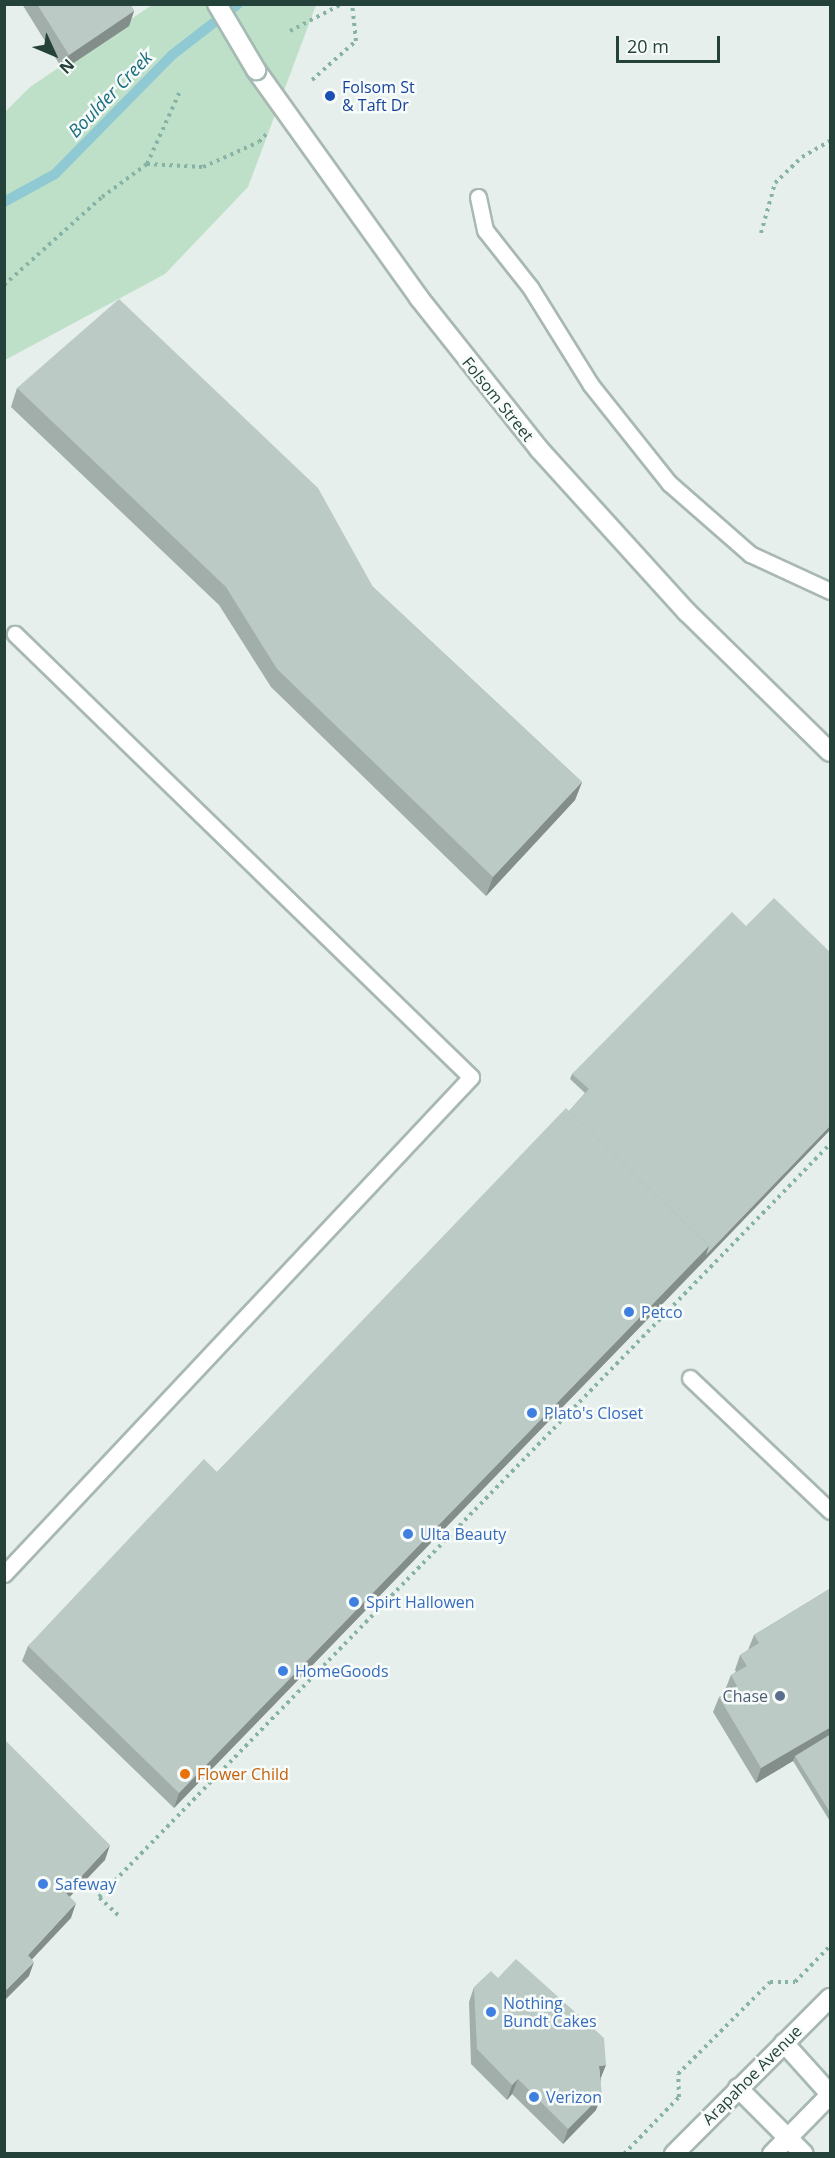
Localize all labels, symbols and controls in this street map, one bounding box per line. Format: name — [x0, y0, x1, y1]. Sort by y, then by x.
north arrow — [24, 24, 84, 84]
scale bar — [619, 24, 722, 62]
text: 20 m — [627, 34, 669, 58]
water label: Boulder Creek — [64, 46, 156, 142]
text: N — [55, 54, 79, 79]
place label: Folsom St & Taft Dr — [342, 77, 415, 115]
marker: Folsom St & Taft Dr — [323, 89, 337, 103]
street label: Folsom Street — [458, 353, 538, 445]
place label: Petco — [641, 1302, 683, 1322]
marker: Petco — [622, 1305, 636, 1319]
place label: Plato's Closet — [544, 1403, 643, 1423]
marker: Plato's Closet — [525, 1406, 539, 1420]
place label: Ulta Beauty — [420, 1524, 506, 1544]
marker: Ulta Beauty — [401, 1527, 415, 1541]
place label: Spirt Hallowen — [366, 1592, 475, 1612]
marker: Spirt Hallowen — [347, 1595, 361, 1609]
place label: HomeGoods — [295, 1661, 389, 1681]
marker: HomeGoods — [276, 1664, 290, 1678]
place label: Chase — [723, 1686, 768, 1706]
marker: Chase — [773, 1689, 787, 1703]
place label: Flower Child — [197, 1764, 289, 1784]
marker: Flower Child — [178, 1767, 192, 1781]
place label: Safeway — [55, 1874, 116, 1894]
marker: Safeway — [36, 1877, 50, 1891]
place label: Nothing Bundt Cakes — [503, 1993, 597, 2031]
marker: Nothing Bundt Cakes — [484, 2005, 498, 2019]
street label: Arapahoe Avenue — [698, 2021, 806, 2129]
place label: Verizon — [546, 2087, 602, 2107]
marker: Verizon — [527, 2090, 541, 2104]

